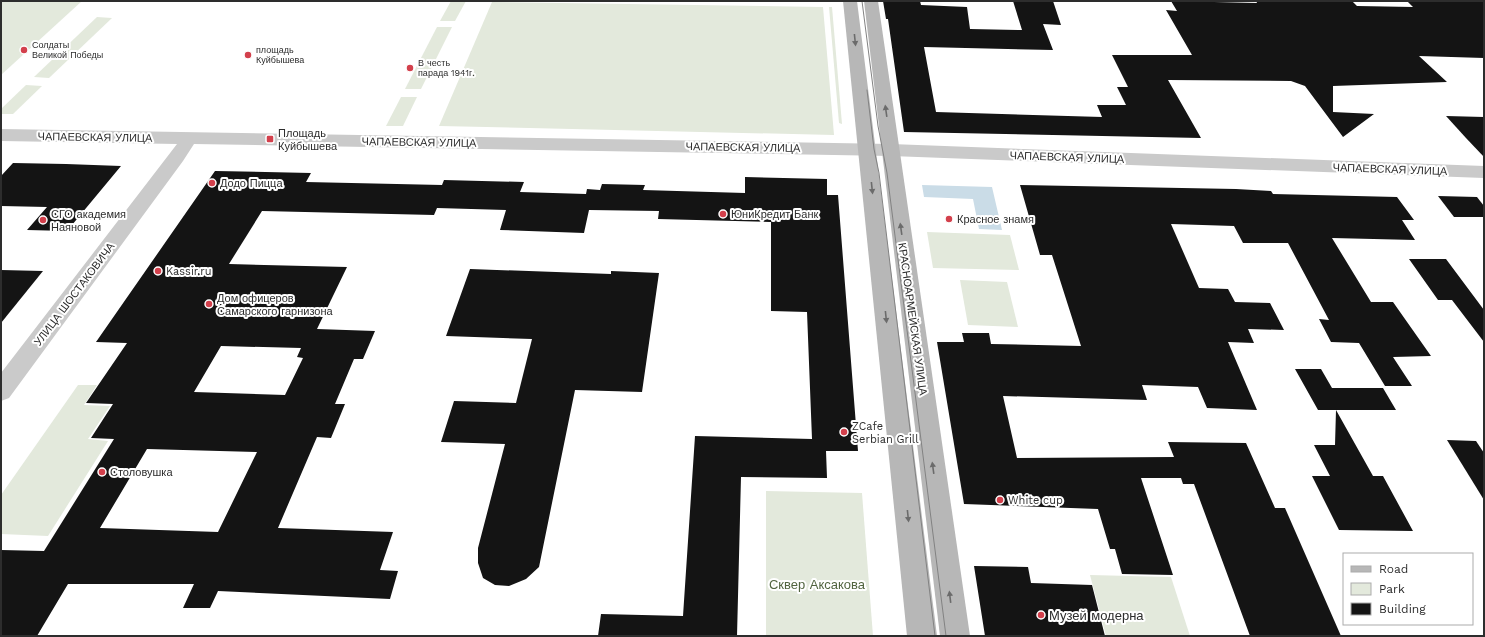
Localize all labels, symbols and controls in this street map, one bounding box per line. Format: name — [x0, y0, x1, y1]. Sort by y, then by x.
one-way arrow — [852, 34, 858, 46]
place label: Солдаты Великой Победы — [32, 40, 103, 60]
marker: Солдаты Великой Победы — [19, 45, 29, 55]
place label: площадь Куйбышева — [256, 45, 304, 65]
marker: площадь Куйбышева — [243, 50, 253, 60]
place label: В честь парада 1941г. — [418, 58, 475, 78]
marker: В честь парада 1941г. — [405, 63, 415, 73]
one-way arrow — [883, 105, 889, 117]
place label: Площадь Куйбышева — [278, 127, 338, 153]
street label: ЧАПАЕВСКАЯ УЛИЦА — [38, 130, 153, 145]
marker: Площадь Куйбышева — [265, 134, 275, 144]
street label: ЧАПАЕВСКАЯ УЛИЦА — [362, 135, 477, 150]
street label: ЧАПАЕВСКАЯ УЛИЦА — [686, 140, 801, 155]
street label: ЧАПАЕВСКАЯ УЛИЦА — [1009, 149, 1125, 166]
street label: ЧАПАЕВСКАЯ УЛИЦА — [1332, 161, 1448, 178]
place label: Додо Пицца — [220, 177, 283, 190]
marker: Додо Пицца — [207, 178, 217, 188]
one-way arrow — [868, 182, 875, 194]
place label: СГО академия Наяновой — [51, 208, 126, 234]
place label: ЮниКредит Банк — [731, 208, 818, 221]
marker: ЮниКредит Банк — [718, 209, 728, 219]
place label: Красное знамя — [957, 213, 1034, 226]
marker: Красное знамя — [944, 214, 954, 224]
marker: СГО академия Наяновой — [38, 215, 48, 225]
one-way arrow — [898, 222, 904, 235]
street label: УЛИЦА ШОСТАКОВИЧА — [31, 240, 118, 348]
street label: КРАСНОАРМЕЙСКАЯ УЛИЦА — [895, 242, 930, 397]
place label: Kassir.ru — [166, 265, 212, 278]
marker: Kassir.ru — [153, 266, 163, 276]
place label: Дом офицеров Самарского гарнизона — [217, 292, 334, 318]
marker: Дом офицеров Самарского гарнизона — [204, 299, 214, 309]
one-way arrow — [883, 311, 889, 323]
place label: ZCafe Serbian Grill — [852, 420, 919, 446]
marker: ZCafe Serbian Grill — [839, 427, 849, 437]
one-way arrow — [930, 462, 936, 474]
place label: Столовушка — [110, 466, 173, 479]
marker: Столовушка — [97, 467, 107, 477]
place label: White cup — [1008, 494, 1063, 507]
marker: White cup — [995, 495, 1005, 505]
one-way arrow — [905, 510, 912, 522]
legend — [1343, 553, 1473, 625]
text: Road — [1379, 562, 1408, 576]
park label: Сквер Аксакова — [769, 577, 866, 592]
text: Park — [1379, 582, 1405, 596]
one-way arrow — [947, 591, 953, 603]
text: Building — [1379, 602, 1426, 616]
place label: Музей модерна — [1049, 608, 1144, 623]
marker: Музей модерна — [1036, 610, 1046, 620]

